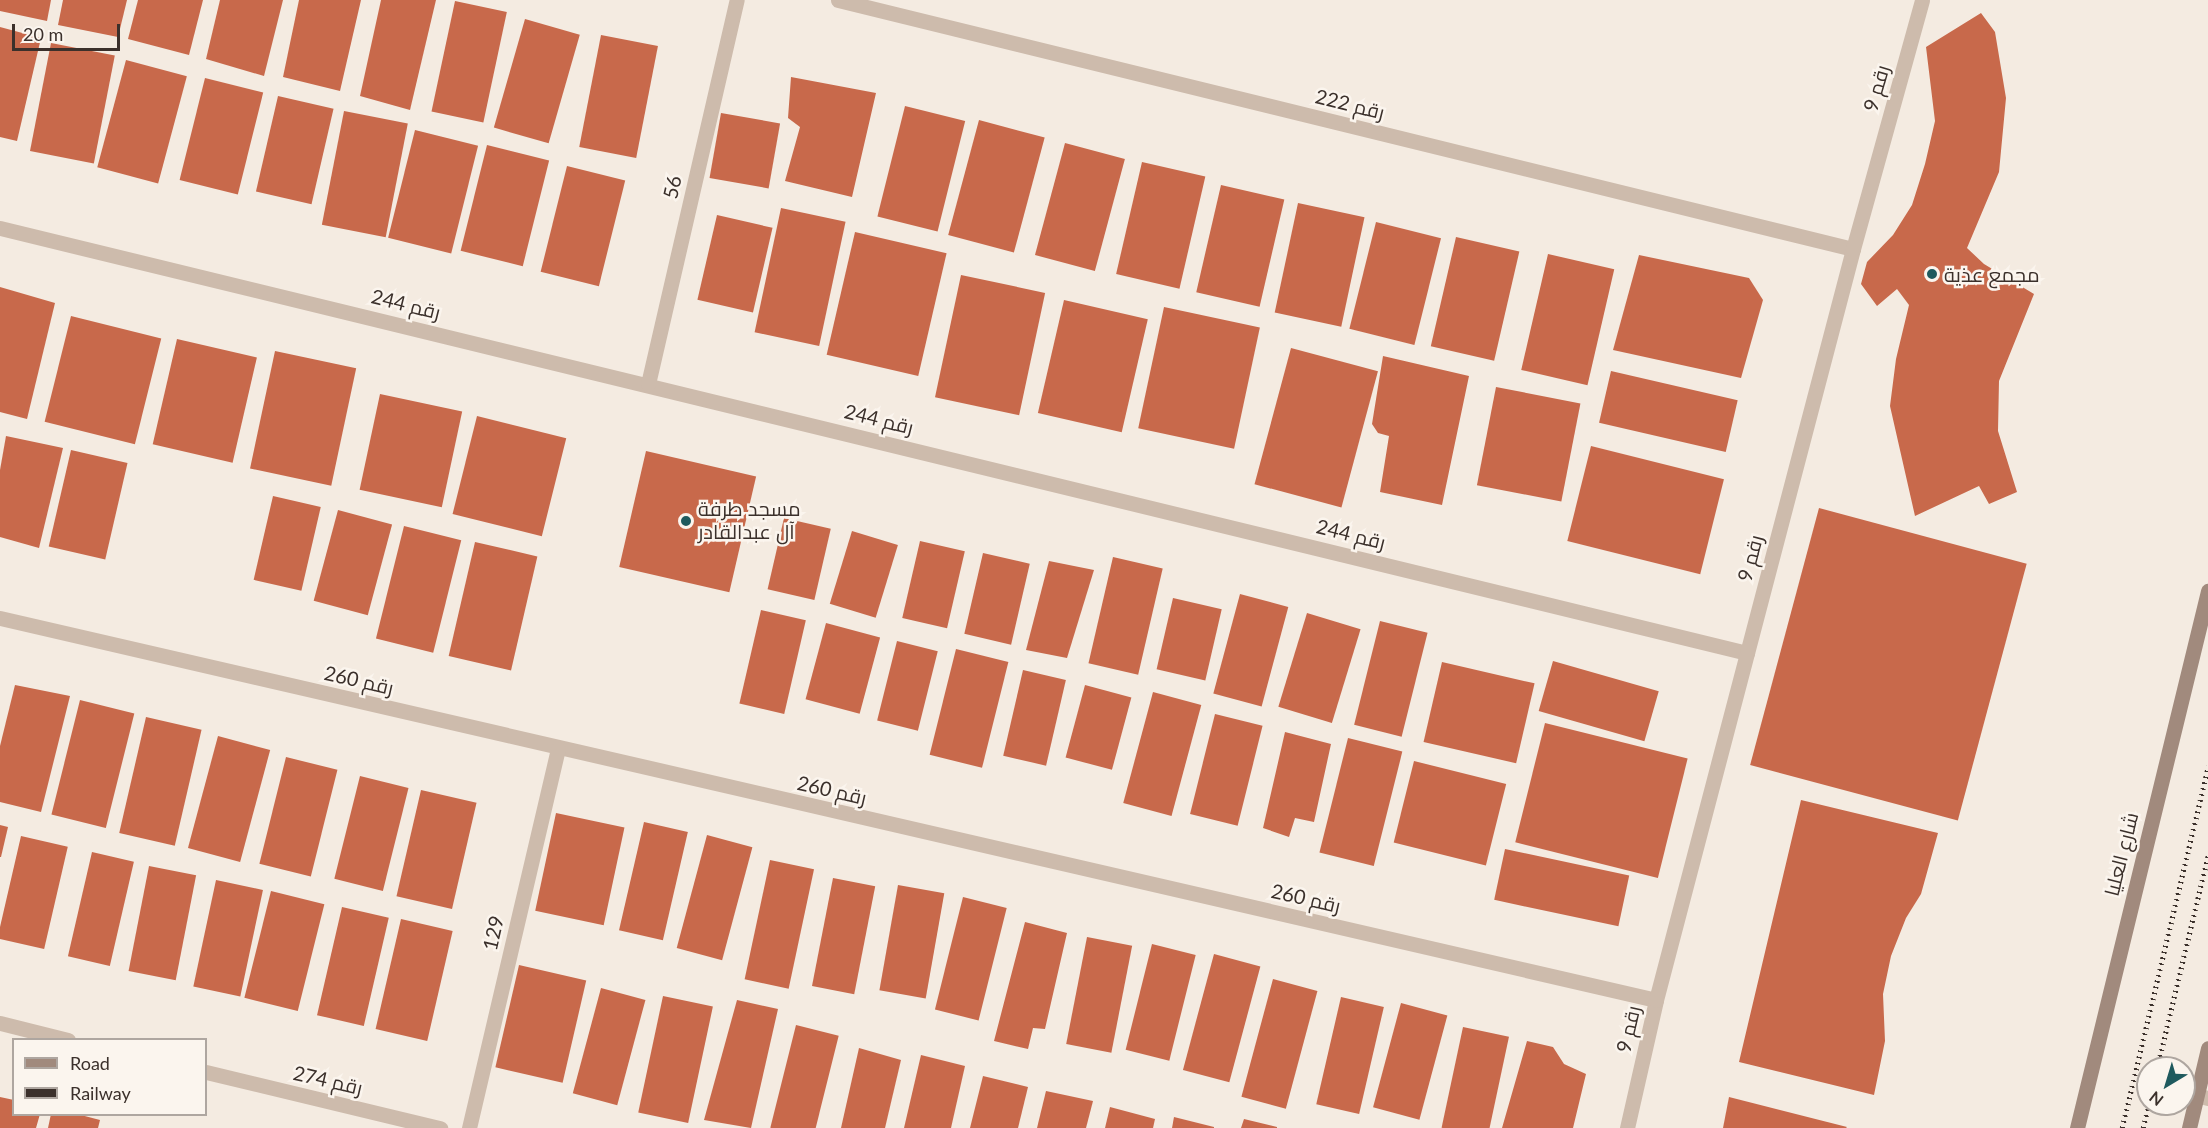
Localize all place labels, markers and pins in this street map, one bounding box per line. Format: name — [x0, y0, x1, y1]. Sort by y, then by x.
place label: مجمع عذية — [1944, 262, 2040, 286]
marker: مجمع عذية — [1925, 267, 1939, 281]
place label: مسجد طرفة آل عبدالقادر — [698, 497, 800, 544]
marker: مسجد طرفة آل عبدالقادر — [679, 514, 693, 528]

